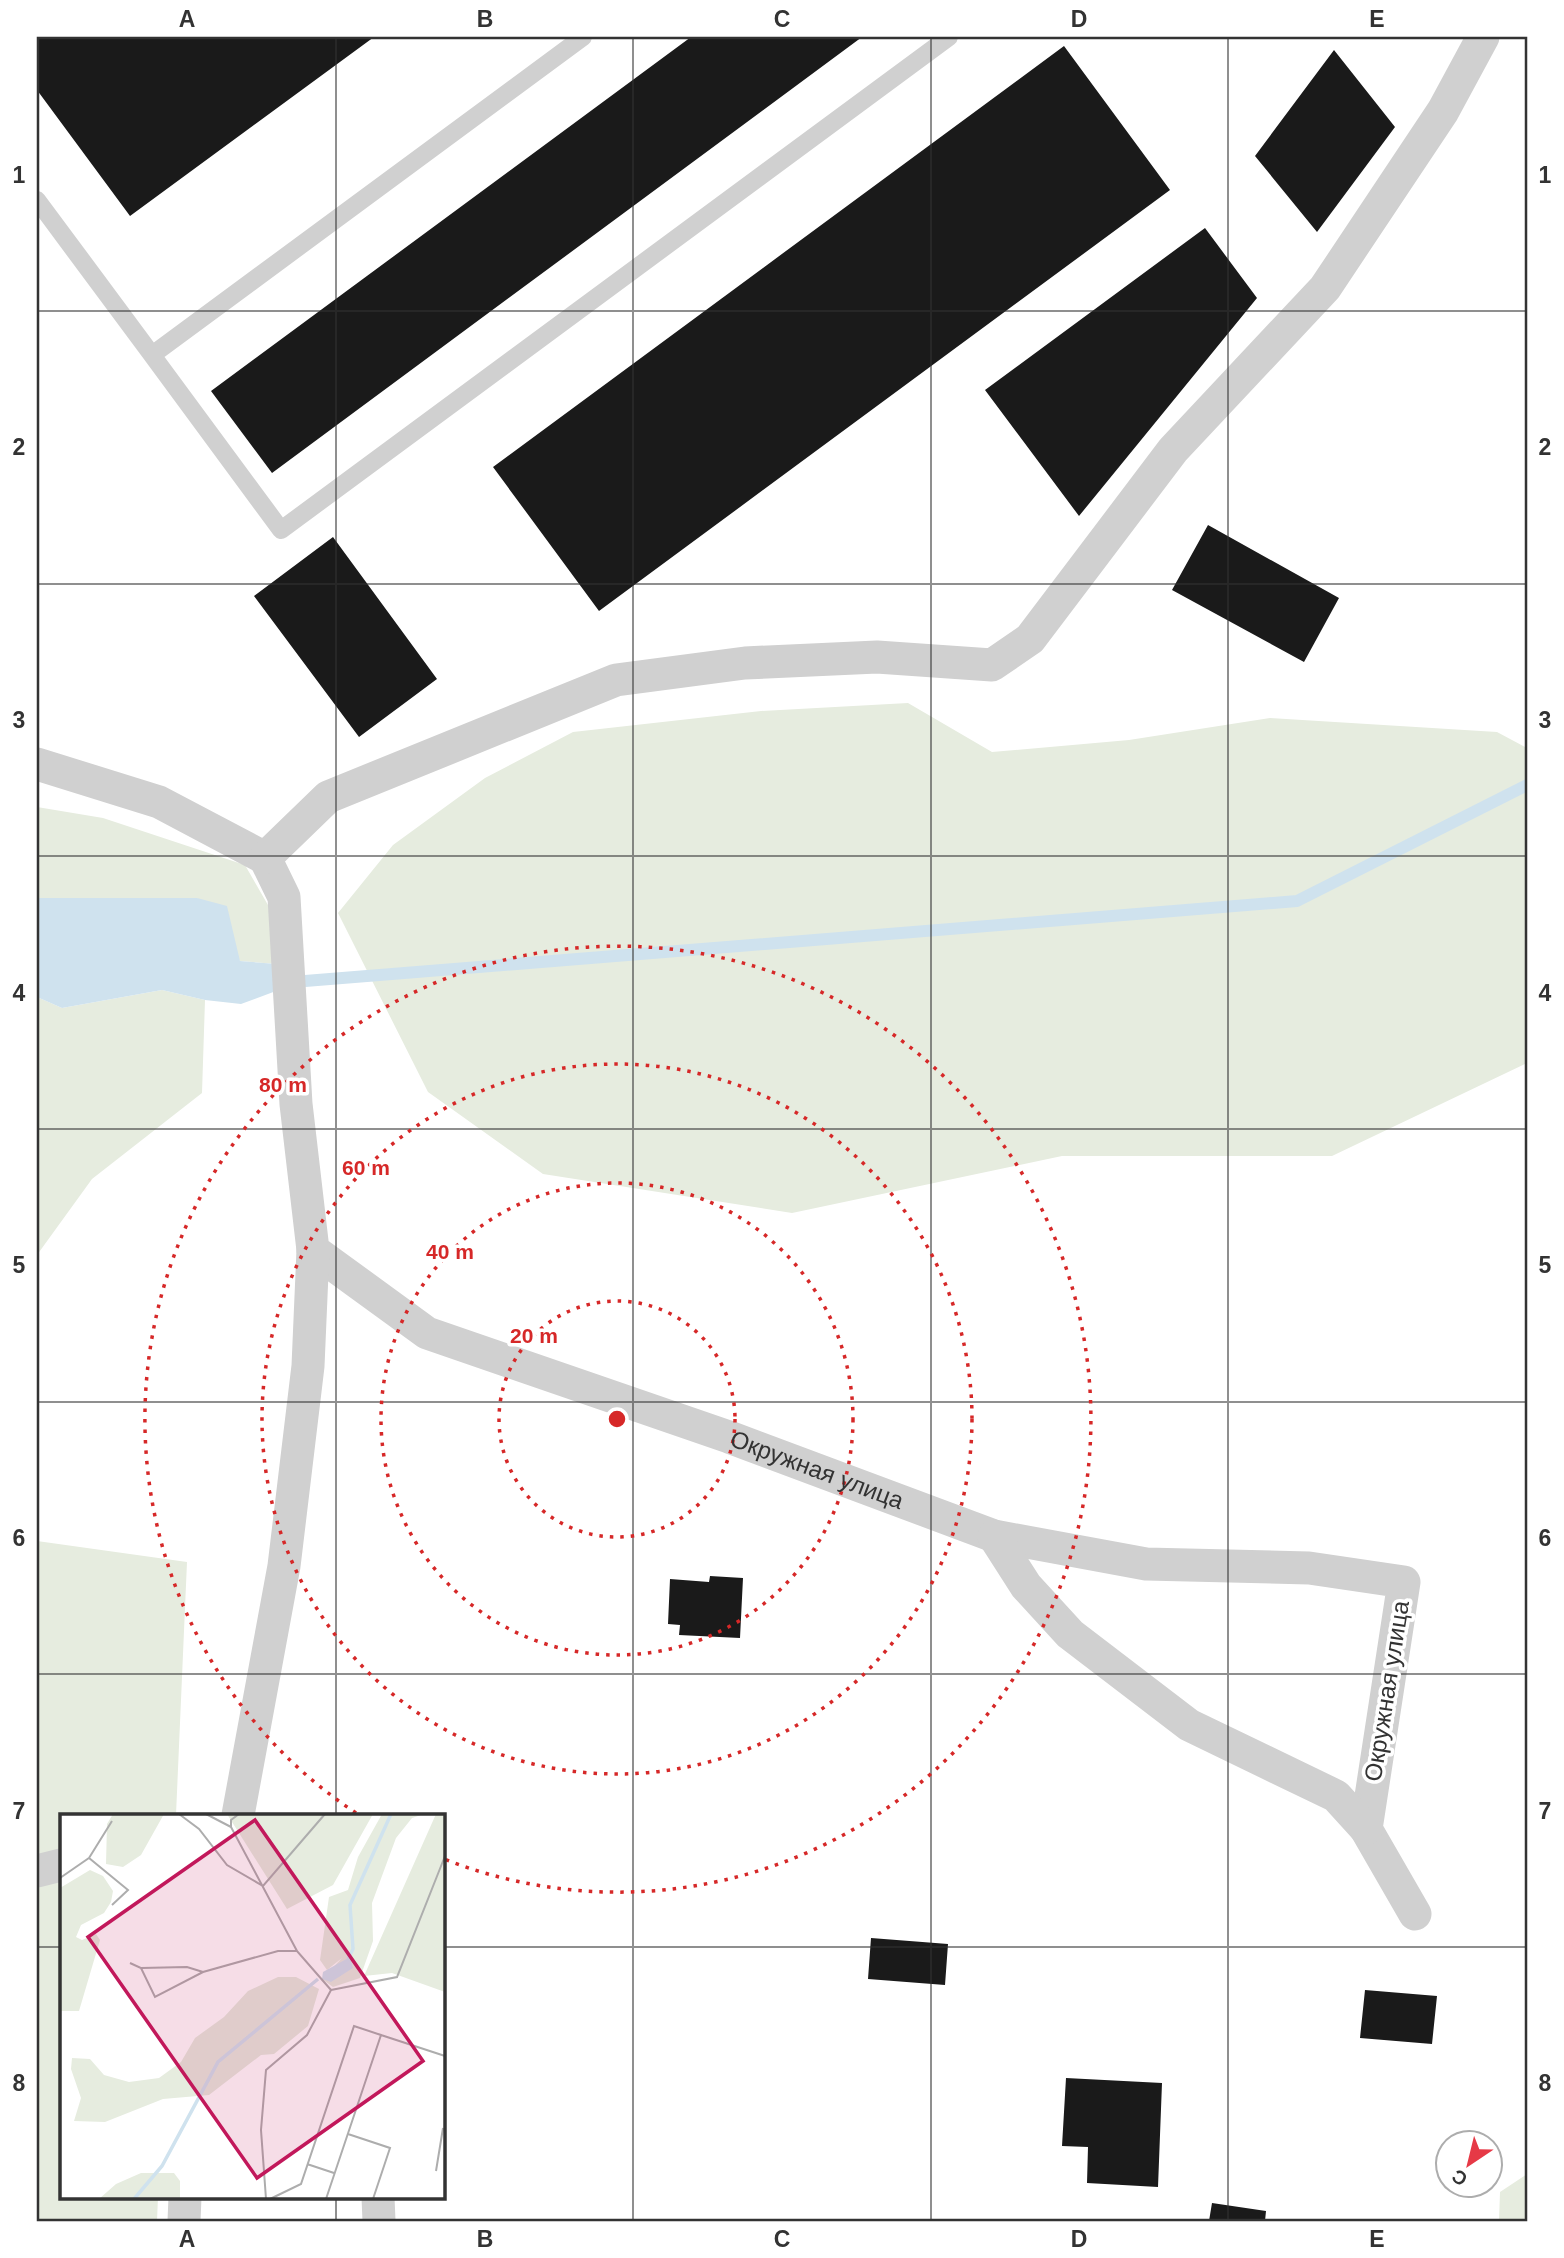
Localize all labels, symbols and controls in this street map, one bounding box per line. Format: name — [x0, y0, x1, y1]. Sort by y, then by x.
text: A — [179, 6, 195, 32]
text: B — [477, 6, 493, 32]
text: C — [774, 6, 790, 32]
text: D — [1071, 6, 1087, 32]
text: E — [1369, 6, 1385, 32]
text: 1 — [13, 162, 26, 188]
text: 1 — [1539, 162, 1552, 188]
text: 2 — [13, 434, 25, 460]
text: 2 — [1539, 434, 1551, 460]
text: 3 — [13, 707, 25, 733]
text: 3 — [1539, 707, 1551, 733]
text: 4 — [13, 980, 26, 1006]
text: 4 — [1539, 980, 1552, 1006]
text: 80 m — [259, 1073, 307, 1096]
text: 60 m — [342, 1156, 390, 1179]
text: 40 m — [426, 1240, 474, 1263]
text: 5 — [13, 1252, 26, 1278]
text: 5 — [1539, 1252, 1552, 1278]
text: 20 m — [510, 1324, 558, 1347]
centre of rings — [605, 1407, 629, 1431]
street label: Окружная улица — [727, 1425, 908, 1514]
text: 6 — [13, 1525, 25, 1551]
text: 6 — [1539, 1525, 1551, 1551]
street label: Окружная улица — [1359, 1598, 1414, 1783]
text: 7 — [13, 1798, 25, 1824]
text: 7 — [1539, 1798, 1551, 1824]
inset map — [60, 1814, 444, 2198]
text: 8 — [13, 2070, 26, 2096]
text: 8 — [1539, 2070, 1552, 2096]
north arrow — [1434, 2128, 1504, 2198]
text: С — [1448, 2165, 1471, 2190]
text: A — [179, 2226, 195, 2252]
text: B — [477, 2226, 493, 2252]
text: C — [774, 2226, 790, 2252]
text: D — [1071, 2226, 1087, 2252]
text: E — [1369, 2226, 1385, 2252]

